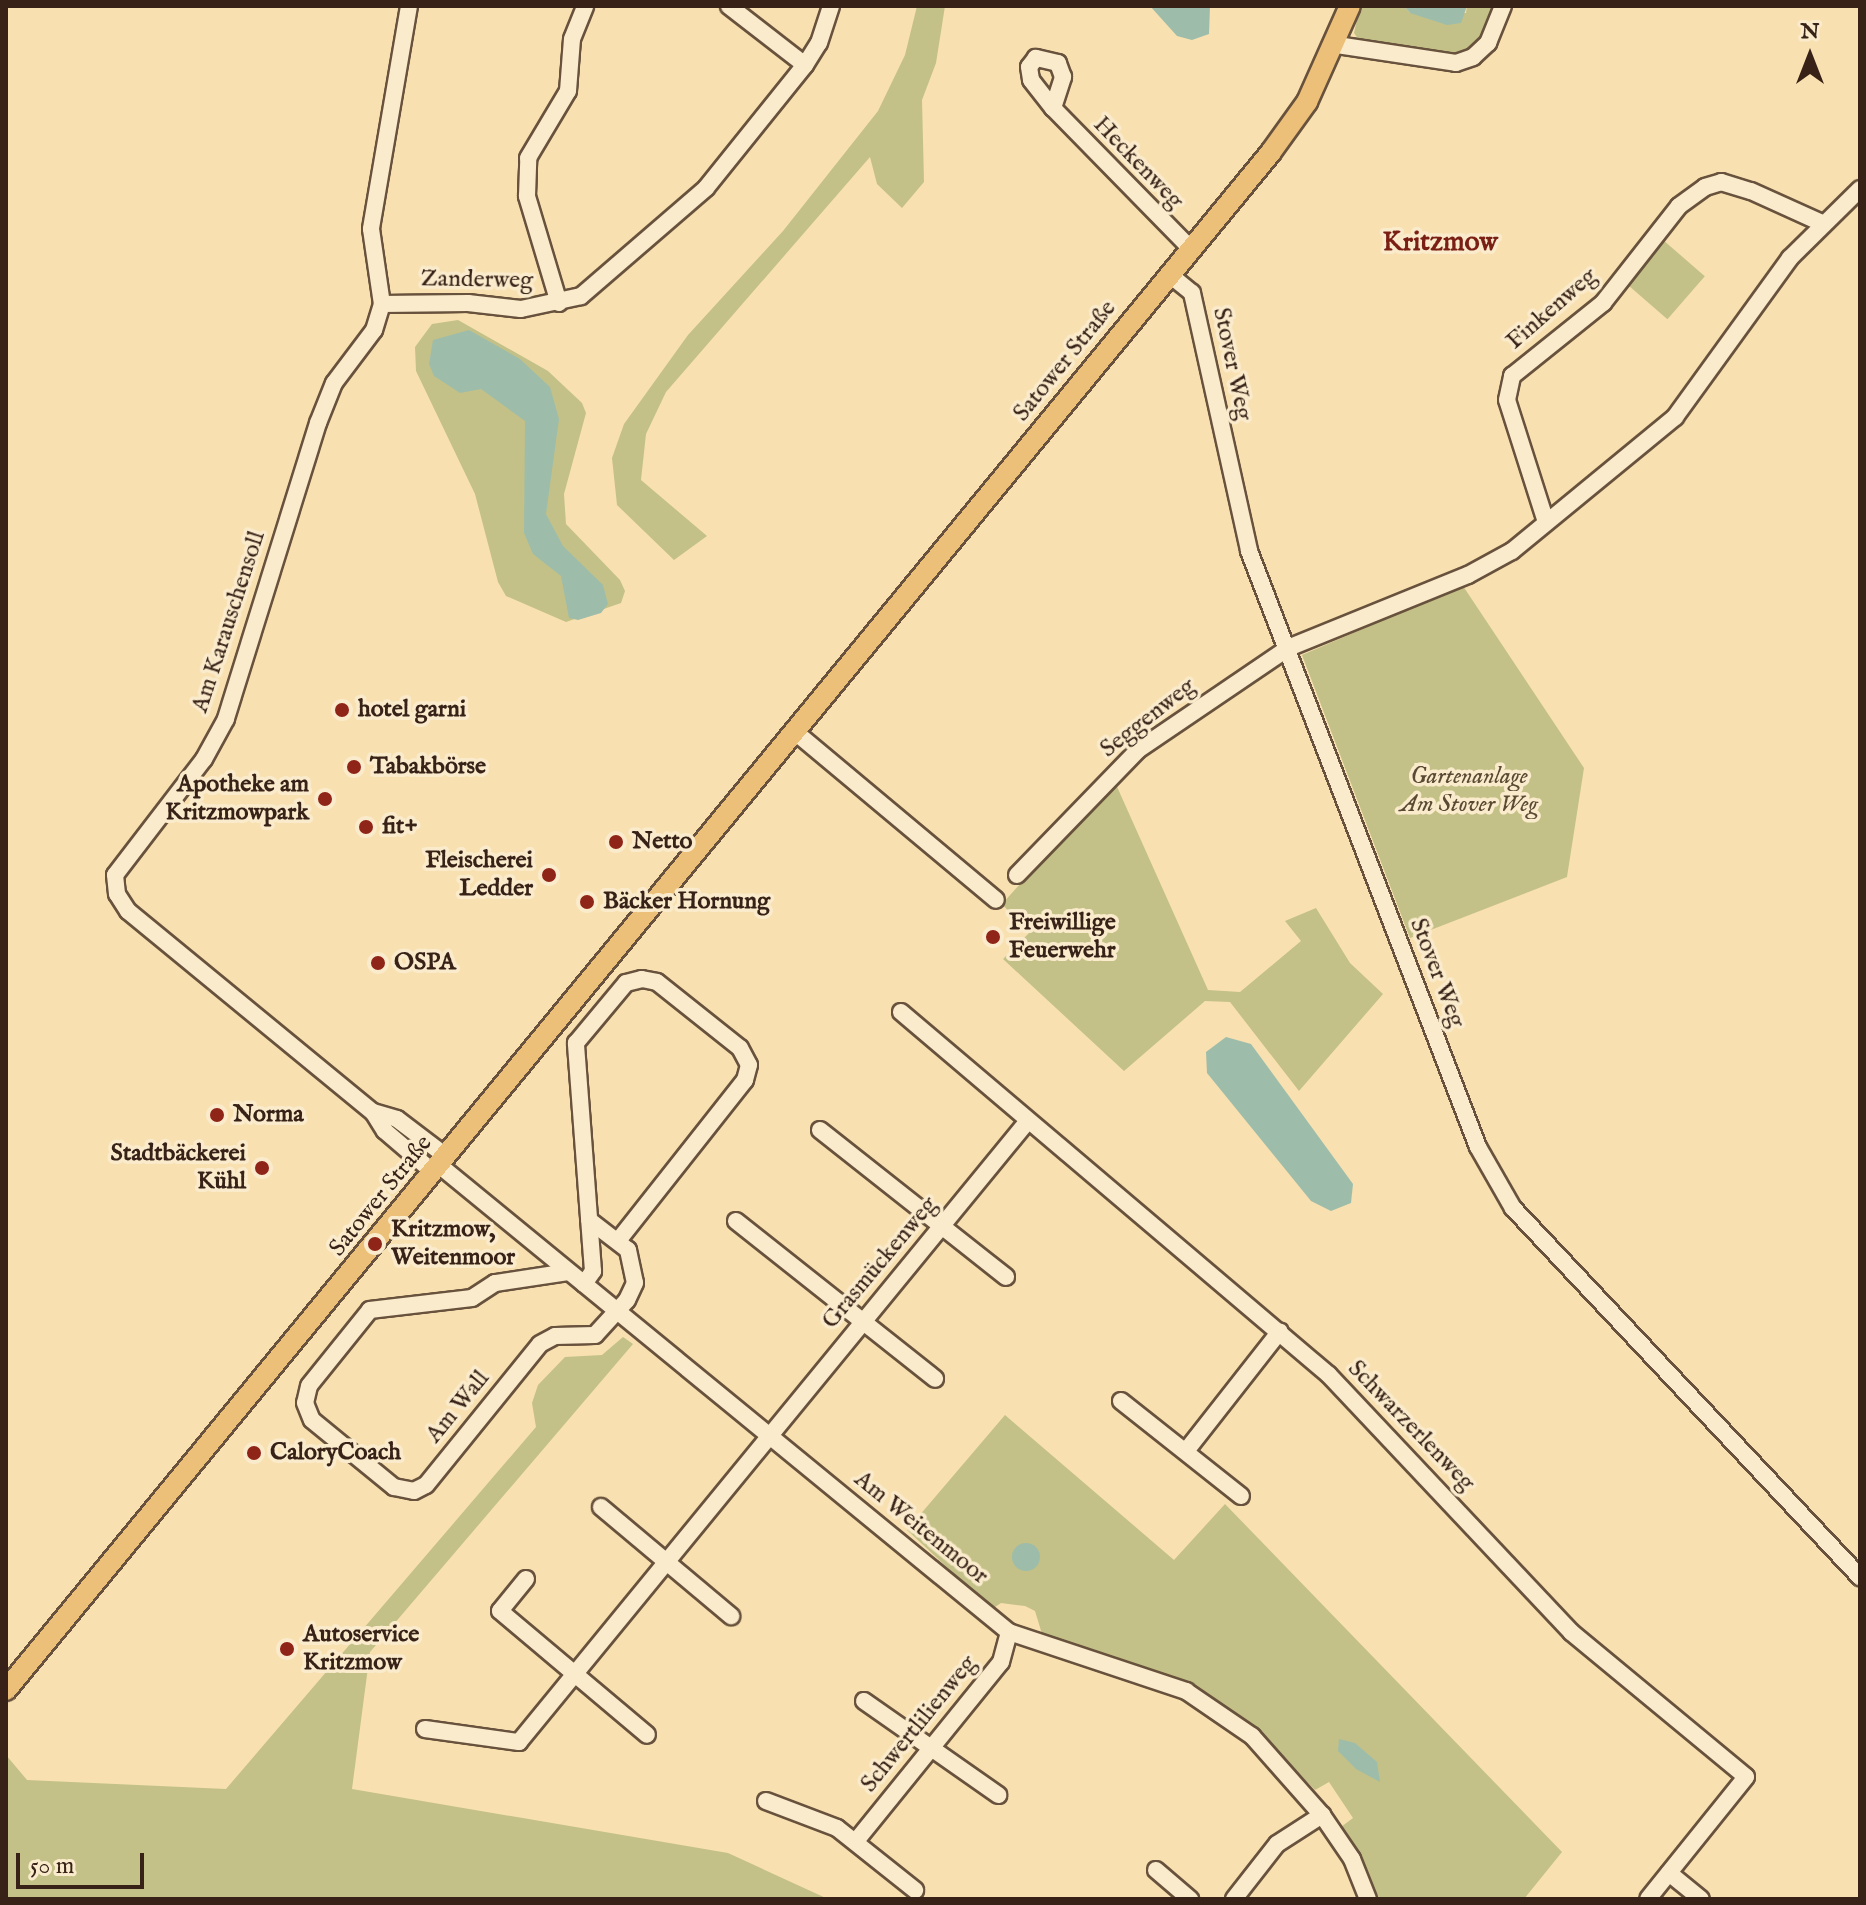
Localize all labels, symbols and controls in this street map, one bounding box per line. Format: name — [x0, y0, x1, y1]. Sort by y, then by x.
north arrow — [1770, 16, 1850, 96]
text: N — [1800, 18, 1820, 46]
street label: Heckenweg — [1087, 111, 1189, 215]
district label: Kritzmow — [1382, 226, 1498, 260]
street label: Finkenweg — [1501, 262, 1603, 356]
street label: Zanderweg — [421, 265, 533, 295]
street label: Satower Straße — [1007, 295, 1123, 427]
street label: Stover Weg — [1206, 305, 1258, 423]
street label: Am Karauschensoll — [186, 528, 272, 716]
street label: Seggenweg — [1095, 672, 1201, 764]
place label: hotel garni — [358, 696, 466, 724]
marker: hotel garni — [333, 701, 351, 719]
place label: Tabakbörse — [370, 753, 486, 781]
marker: Tabakbörse — [345, 758, 363, 776]
park label: Gartenanlage Am Stover Weg — [1400, 763, 1538, 819]
place label: Apotheke am Kritzmowpark — [165, 771, 309, 827]
marker: Apotheke am Kritzmowpark — [316, 790, 334, 808]
place label: fit+ — [382, 813, 418, 841]
marker: fit+ — [357, 818, 375, 836]
place label: Netto — [632, 828, 692, 856]
marker: Netto — [607, 833, 625, 851]
place label: Fleischerei Ledder — [425, 847, 533, 903]
marker: Fleischerei Ledder — [540, 866, 558, 884]
place label: Bäcker Hornung — [603, 888, 770, 916]
marker: Bäcker Hornung — [578, 893, 596, 911]
place label: Freiwillige Feuerwehr — [1009, 909, 1116, 965]
street label: Stover Weg — [1403, 914, 1471, 1032]
marker: Freiwillige Feuerwehr — [984, 928, 1002, 946]
place label: OSPA — [394, 949, 456, 977]
marker: OSPA — [369, 954, 387, 972]
place label: Norma — [233, 1101, 304, 1129]
marker: Norma — [208, 1106, 226, 1124]
street label: Satower Straße — [323, 1130, 439, 1262]
place label: Stadtbäckerei Kühl — [111, 1140, 246, 1196]
marker: Stadtbäckerei Kühl — [253, 1159, 271, 1177]
street label: Grasmückenweg — [816, 1191, 944, 1335]
place label: Kritzmow, Weitenmoor — [391, 1216, 515, 1272]
marker: Kritzmow, Weitenmoor — [366, 1235, 384, 1253]
street label: Schwarzerlenweg — [1341, 1355, 1481, 1497]
street label: Am Wall — [420, 1365, 496, 1449]
place label: CaloryCoach — [270, 1439, 401, 1467]
marker: CaloryCoach — [245, 1444, 263, 1462]
street label: Am Weitenmoor — [848, 1465, 994, 1591]
place label: Autoservice Kritzmow — [303, 1621, 419, 1677]
marker: Autoservice Kritzmow — [278, 1640, 296, 1658]
street label: Schwertlilienweg — [855, 1650, 983, 1798]
scale bar — [20, 1837, 148, 1887]
text: 50 m — [30, 1851, 74, 1882]

